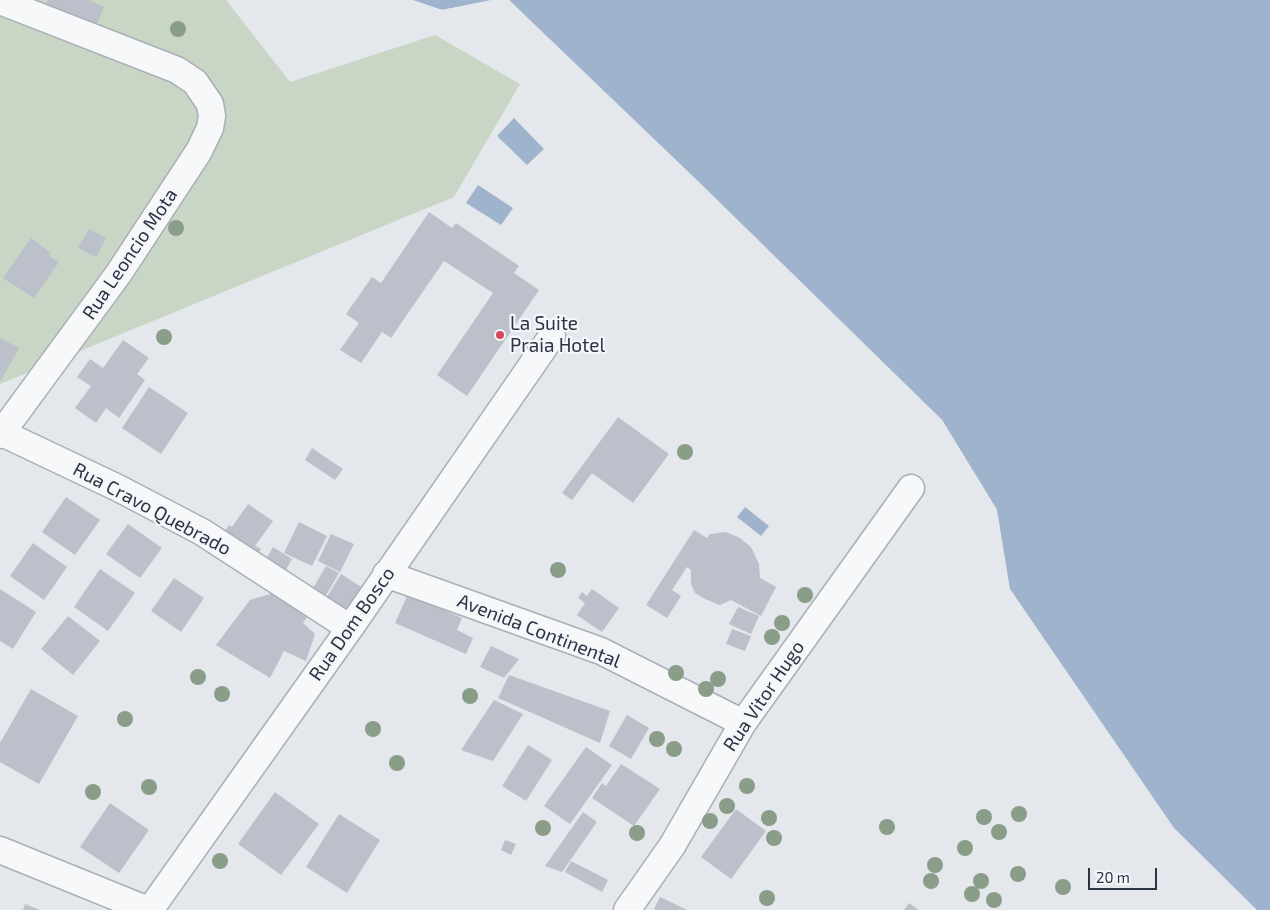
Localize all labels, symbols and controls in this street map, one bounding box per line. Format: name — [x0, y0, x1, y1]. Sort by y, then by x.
street label: Rua Leoncio Mota — [78, 184, 182, 324]
place label: La Suite Praia Hotel — [510, 313, 605, 357]
marker: La Suite Praia Hotel — [494, 329, 506, 341]
street label: Rua Cravo Quebrado — [69, 458, 235, 560]
street label: Rua Dom Bosco — [304, 563, 400, 685]
street label: Avenida Continental — [454, 589, 624, 673]
street label: Rua Vitor Hugo — [719, 636, 809, 756]
scale bar — [1090, 858, 1159, 890]
text: 20 m — [1096, 868, 1130, 886]

